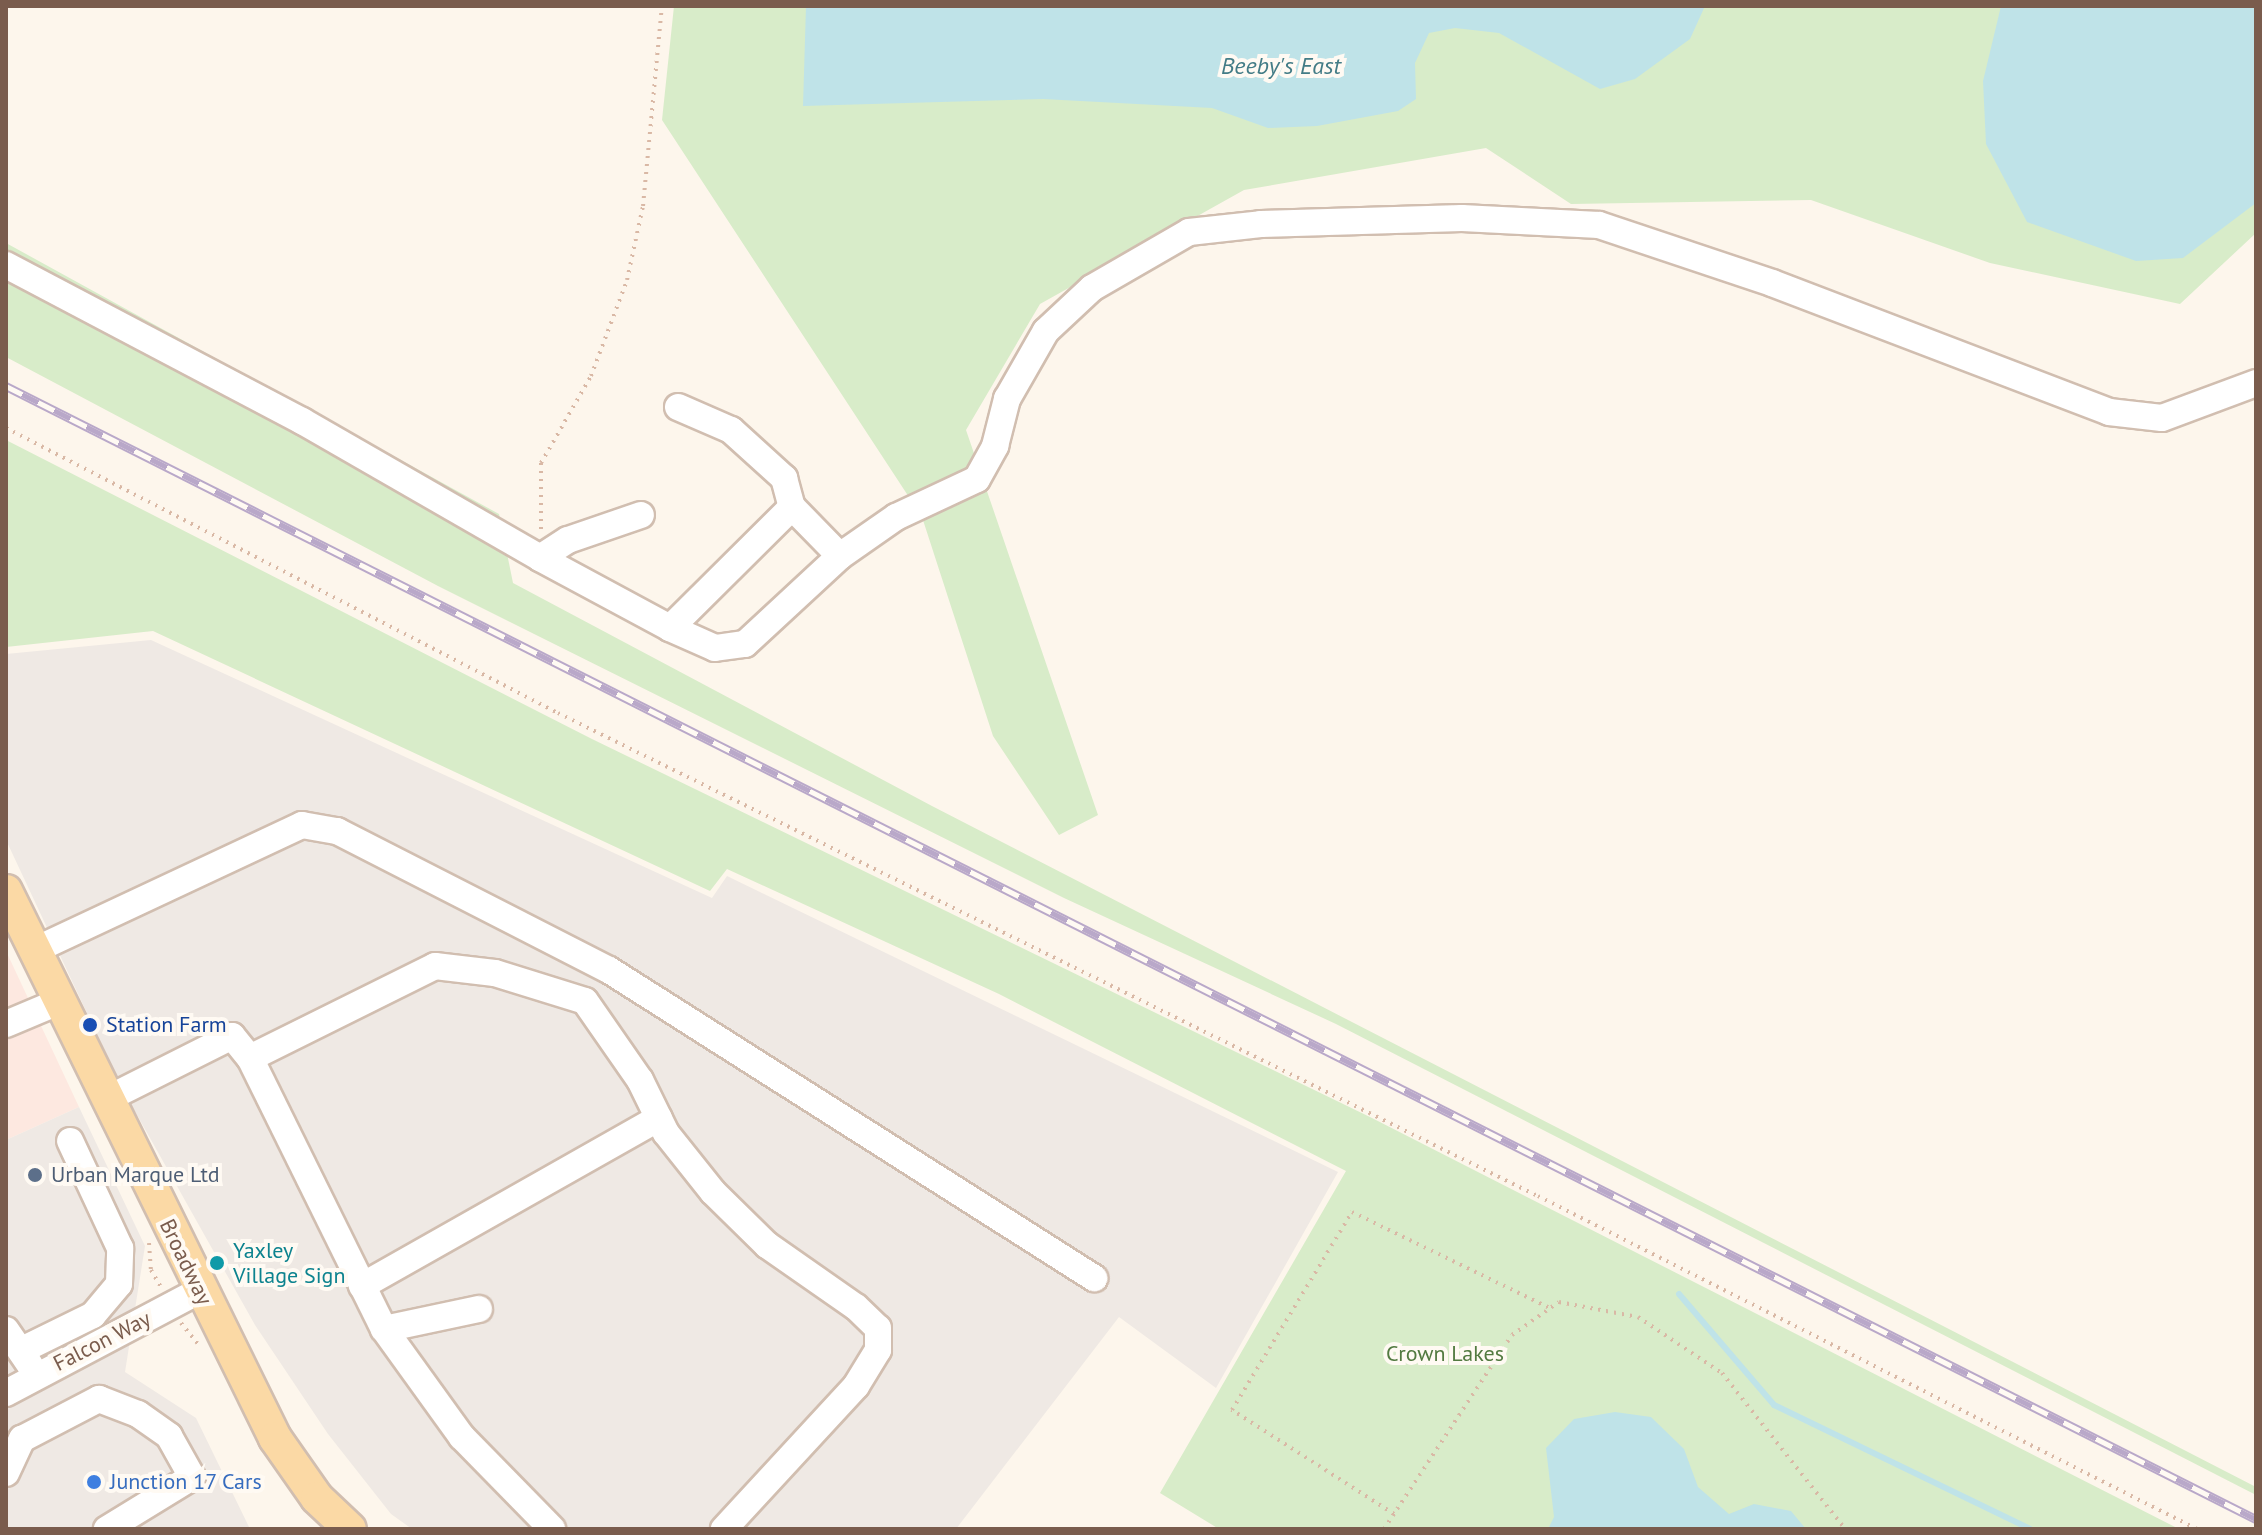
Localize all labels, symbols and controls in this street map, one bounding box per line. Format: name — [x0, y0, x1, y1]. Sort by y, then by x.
water label: Beeby's East — [1221, 52, 1341, 80]
place label: Station Farm — [106, 1012, 227, 1038]
marker: Station Farm — [81, 1016, 99, 1034]
place label: Urban Marque Ltd — [51, 1162, 220, 1188]
marker: Urban Marque Ltd — [26, 1166, 44, 1184]
street label: Broadway — [154, 1215, 218, 1309]
place label: Yaxley Village Sign — [233, 1237, 345, 1288]
marker: Yaxley Village Sign — [208, 1254, 226, 1272]
street label: Falcon Way — [49, 1305, 155, 1377]
park label: Crown Lakes — [1386, 1341, 1504, 1367]
place label: Junction 17 Cars — [110, 1469, 263, 1495]
marker: Junction 17 Cars — [85, 1473, 103, 1491]

